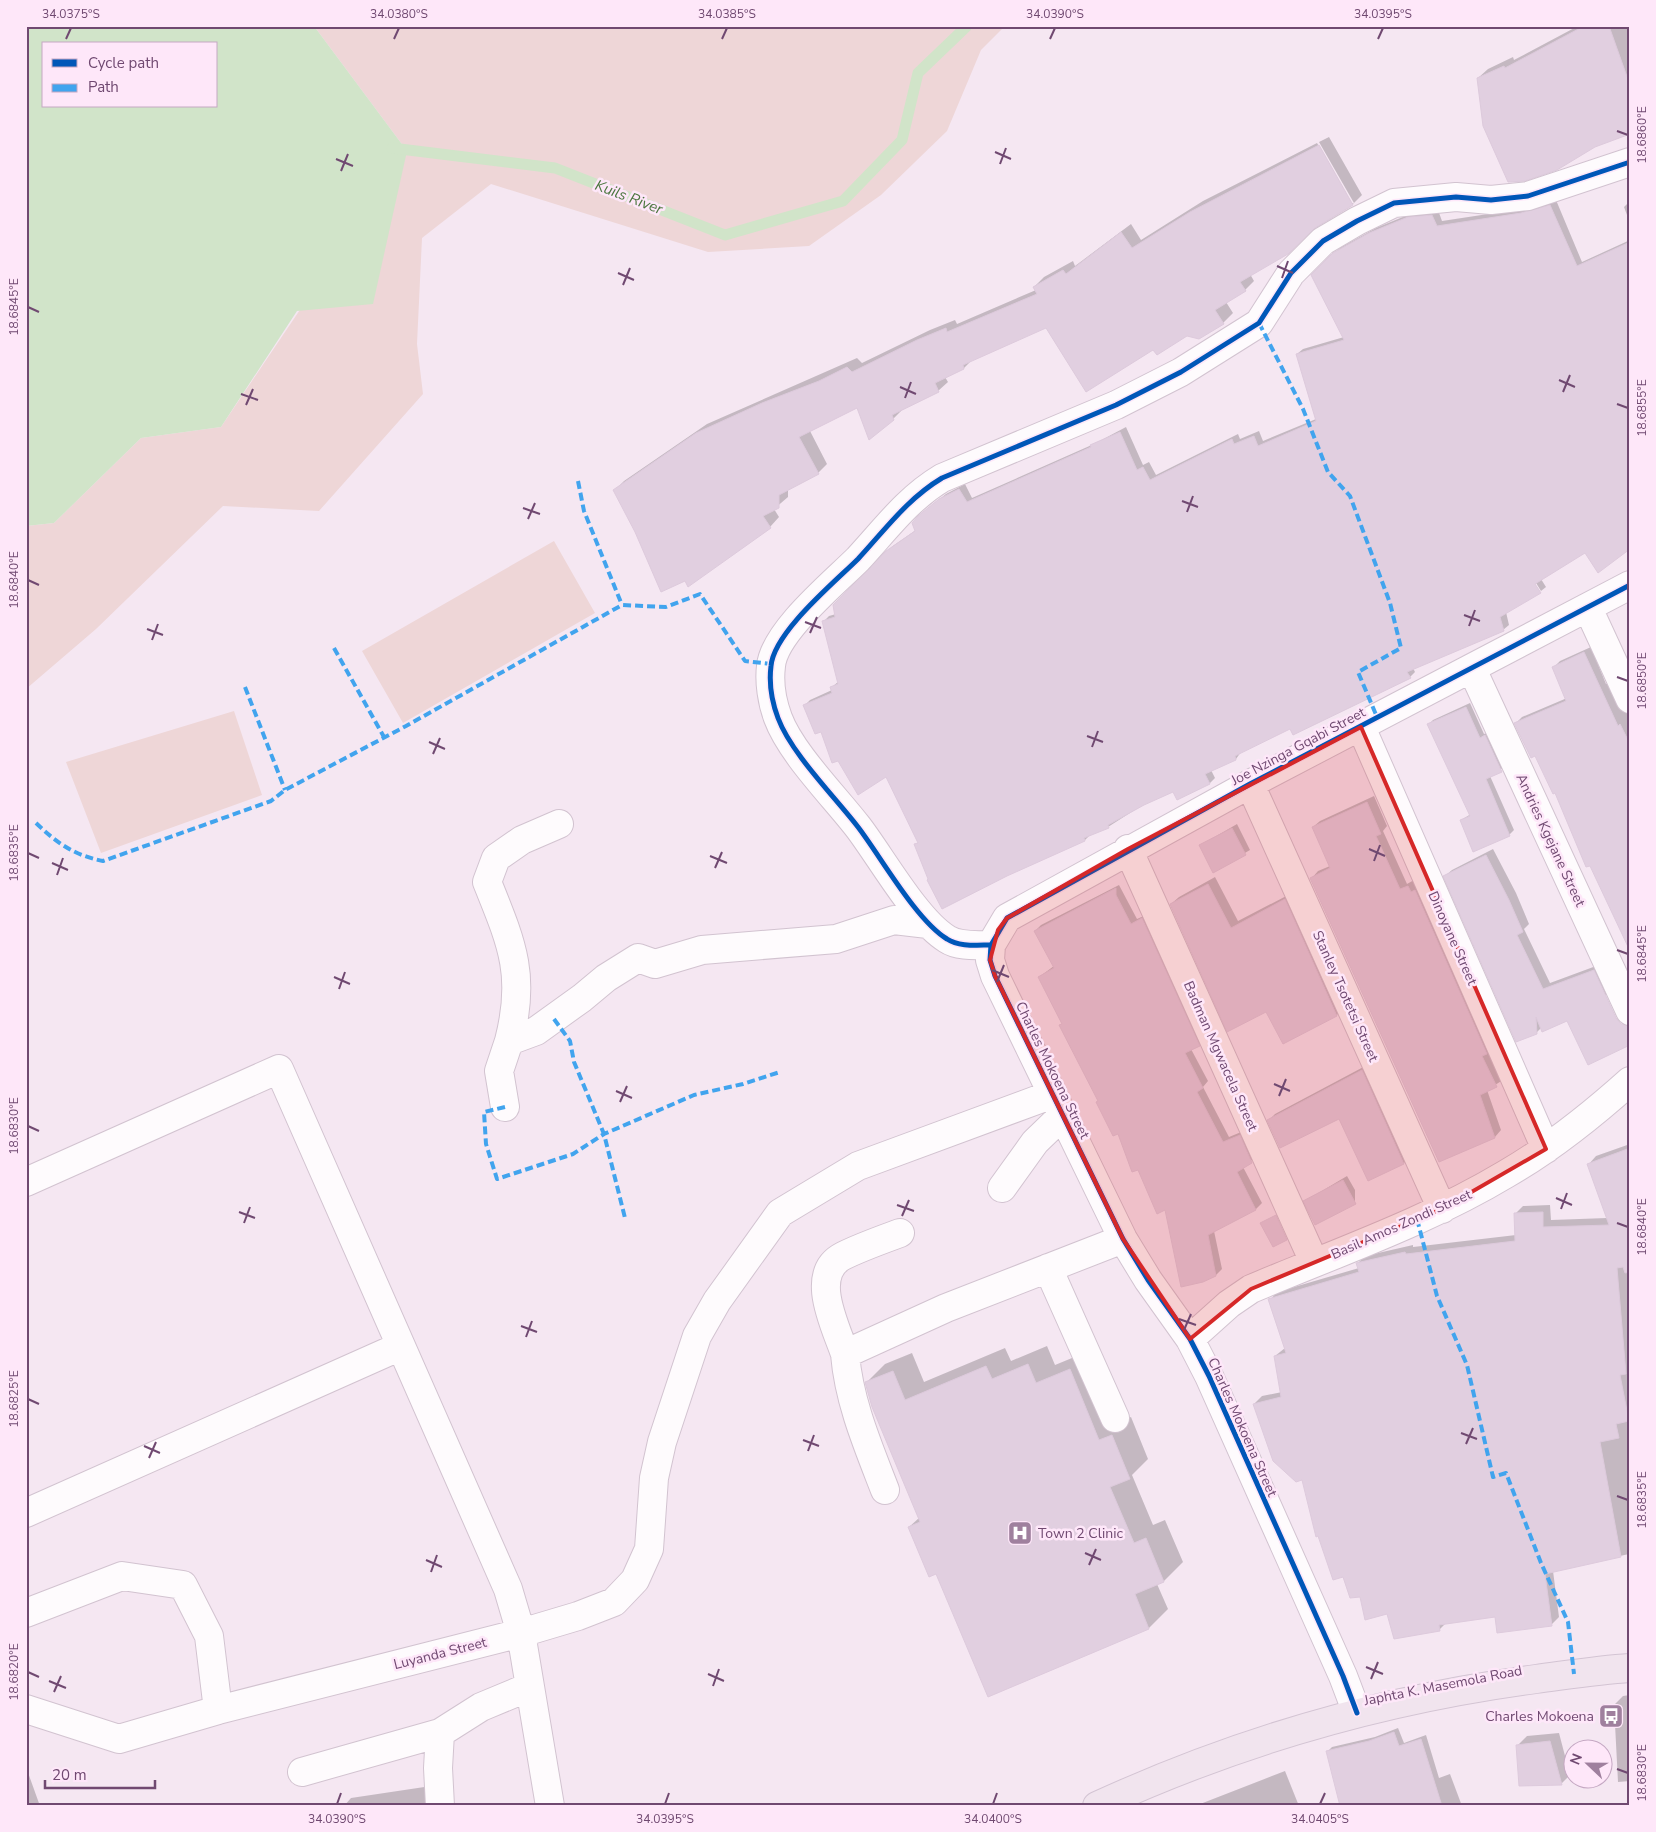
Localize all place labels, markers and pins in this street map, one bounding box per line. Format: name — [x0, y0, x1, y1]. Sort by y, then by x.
hospital icon: Town 2 Clinic — [1007, 1520, 1033, 1546]
place label: Town 2 Clinic — [1038, 1524, 1123, 1543]
bus stop icon: Charles Mokoena — [1598, 1703, 1624, 1729]
place label: Charles Mokoena — [1485, 1707, 1594, 1726]

